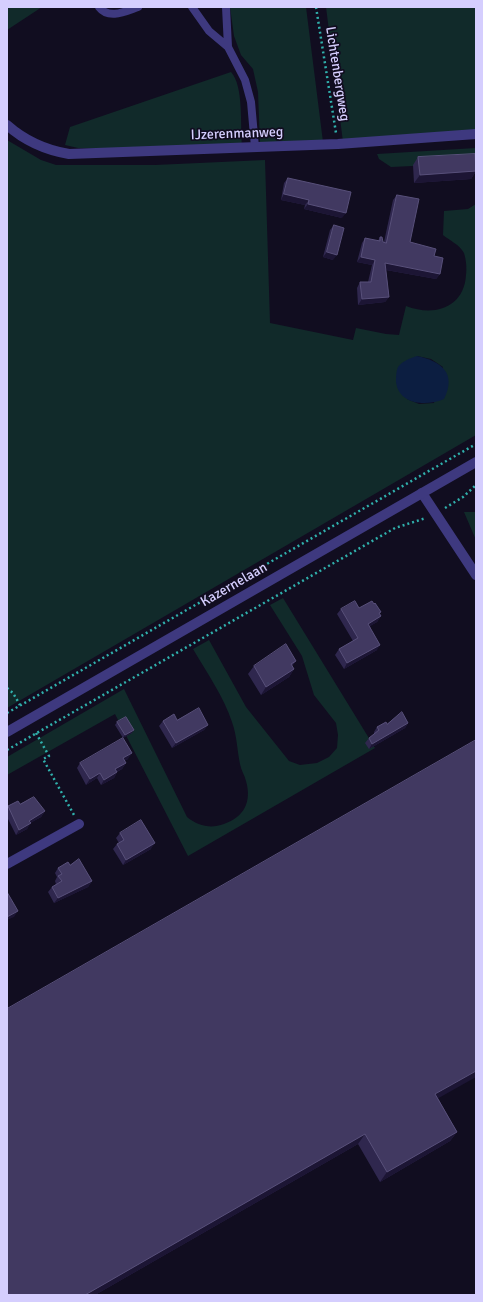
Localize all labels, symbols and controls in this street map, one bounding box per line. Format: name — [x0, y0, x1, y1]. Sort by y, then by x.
street label: Lichtenbergweg — [321, 25, 353, 123]
street label: IJzerenmanweg — [190, 124, 284, 144]
street label: Kazernelaan — [198, 559, 270, 611]

